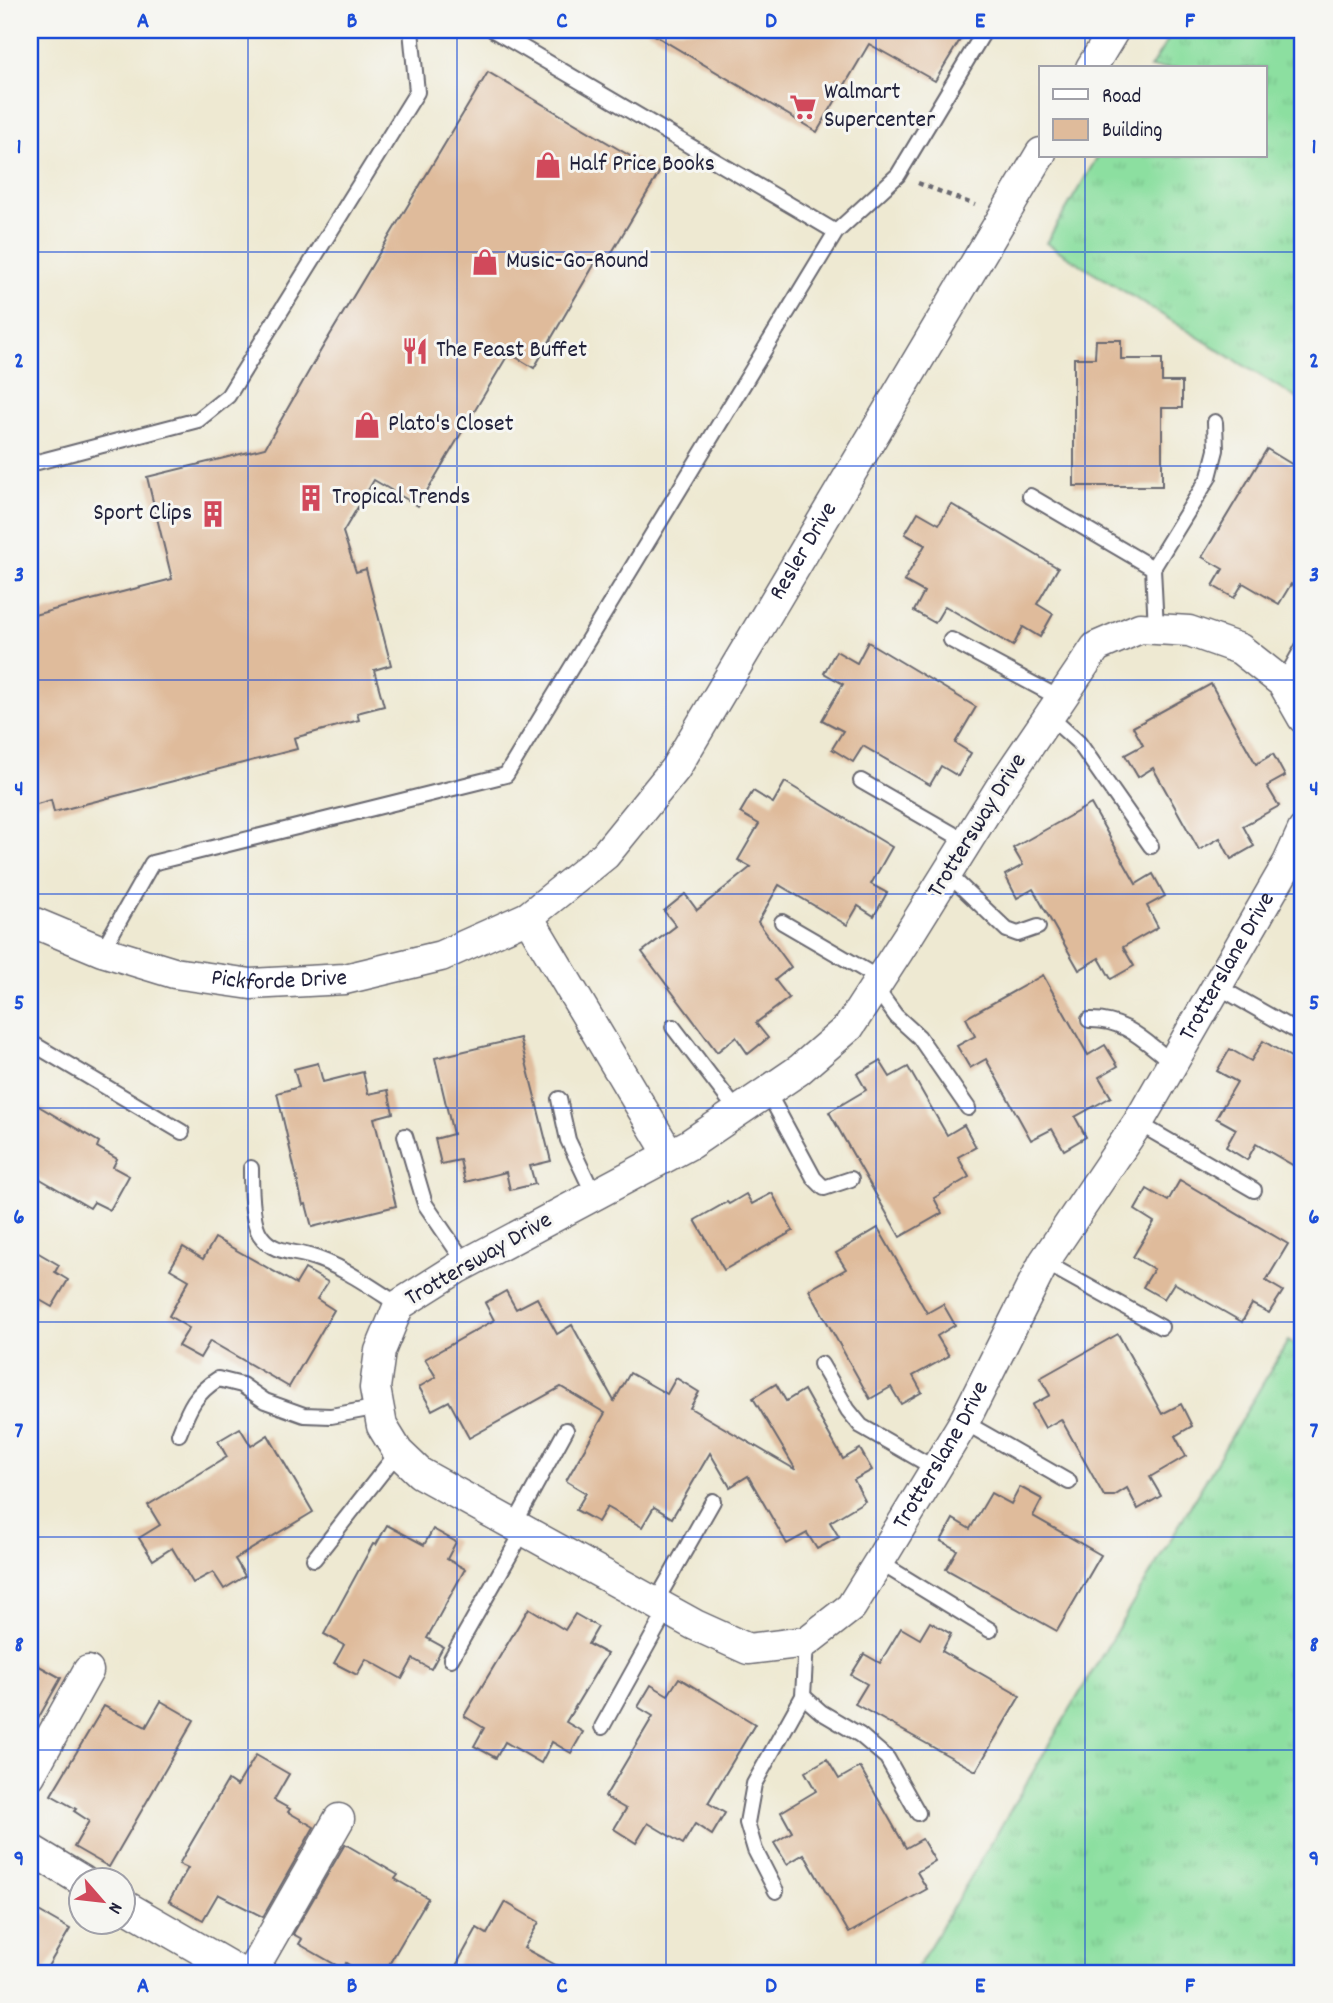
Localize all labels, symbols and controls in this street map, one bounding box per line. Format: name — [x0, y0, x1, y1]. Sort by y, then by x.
text: A — [137, 6, 149, 39]
text: B — [347, 6, 358, 39]
text: C — [556, 6, 568, 39]
text: D — [765, 6, 777, 39]
text: E — [975, 6, 986, 39]
text: F — [1185, 6, 1196, 39]
legend — [1039, 66, 1266, 158]
place label: Walmart Supercenter — [824, 76, 935, 138]
text: Road — [1102, 83, 1141, 113]
supermarket icon: Walmart Supercenter — [788, 92, 818, 122]
text: Building — [1102, 117, 1162, 147]
text: 1 — [16, 132, 22, 165]
text: 1 — [1311, 132, 1317, 165]
place label: Half Price Books — [569, 148, 715, 182]
shop icon: Half Price Books — [533, 150, 563, 180]
place label: Music-Go-Round — [506, 245, 649, 279]
shop icon: Music-Go-Round — [470, 247, 500, 277]
place label: The Feast Buffet — [436, 334, 587, 368]
restaurant icon: The Feast Buffet — [400, 336, 430, 366]
text: 2 — [14, 346, 24, 379]
text: 2 — [1309, 346, 1319, 379]
place label: Plato's Closet — [388, 408, 514, 442]
shop icon: Plato's Closet — [352, 410, 382, 440]
place label: Tropical Trends — [332, 481, 470, 515]
building icon: Tropical Trends — [296, 483, 326, 513]
street label: Resler Drive — [762, 496, 847, 607]
place label: Sport Clips — [93, 497, 192, 531]
building icon: Sport Clips — [198, 499, 228, 529]
text: 3 — [14, 560, 24, 593]
text: 3 — [1309, 560, 1319, 593]
street label: Trottersway Drive — [920, 747, 1036, 905]
text: 4 — [14, 774, 24, 807]
text: 4 — [1309, 774, 1319, 807]
street label: Trotterslane Drive — [1172, 886, 1284, 1048]
street label: Pickforde Drive — [209, 961, 348, 1001]
text: 5 — [14, 988, 24, 1021]
text: 5 — [1309, 988, 1319, 1021]
text: 6 — [13, 1202, 25, 1235]
text: 6 — [1308, 1202, 1320, 1235]
street label: Trottersway Drive — [399, 1204, 559, 1316]
street label: Trotterslane Drive — [885, 1376, 999, 1537]
text: 7 — [15, 1416, 24, 1449]
text: 7 — [1310, 1416, 1319, 1449]
text: 8 — [14, 1630, 24, 1663]
text: 8 — [1309, 1630, 1319, 1663]
text: 9 — [14, 1844, 24, 1877]
text: 9 — [1309, 1844, 1319, 1877]
north arrow — [66, 1867, 136, 1937]
text: N — [100, 1897, 128, 1918]
text: A — [137, 1971, 149, 2003]
text: B — [347, 1971, 358, 2003]
text: C — [556, 1971, 568, 2003]
text: D — [765, 1971, 777, 2003]
text: E — [975, 1971, 986, 2003]
text: F — [1185, 1971, 1196, 2003]

